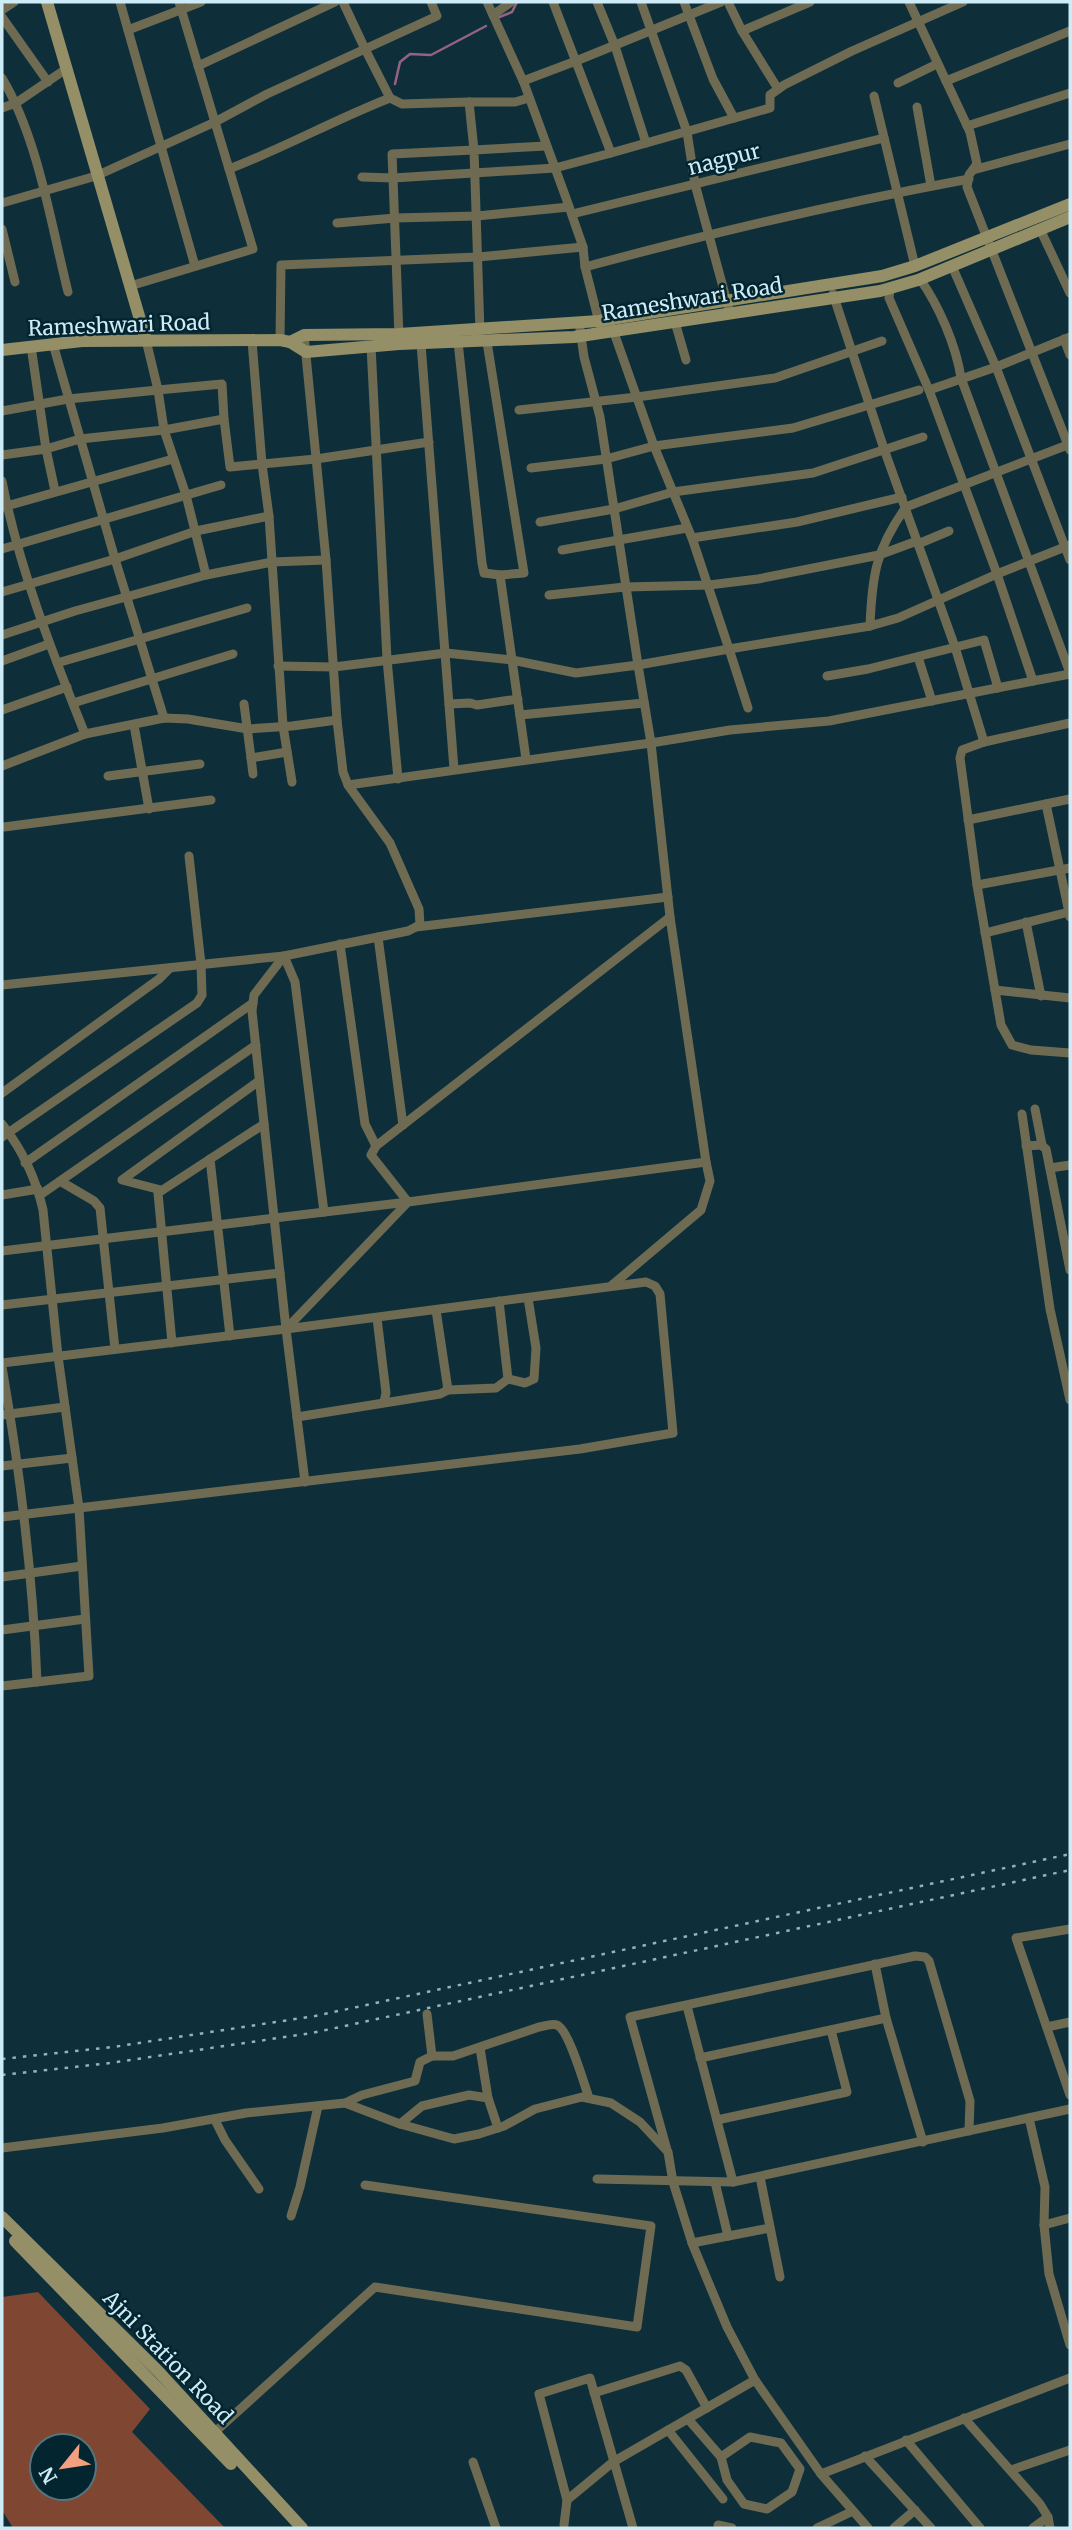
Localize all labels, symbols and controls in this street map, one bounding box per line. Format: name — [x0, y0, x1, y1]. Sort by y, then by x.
street label: nagpur — [685, 137, 763, 181]
street label: Rameshwari Road — [600, 271, 785, 327]
street label: Rameshwari Road — [27, 308, 211, 342]
street label: Ajni Station Road — [97, 2284, 239, 2430]
north arrow — [28, 2432, 98, 2502]
text: N — [34, 2463, 62, 2488]

